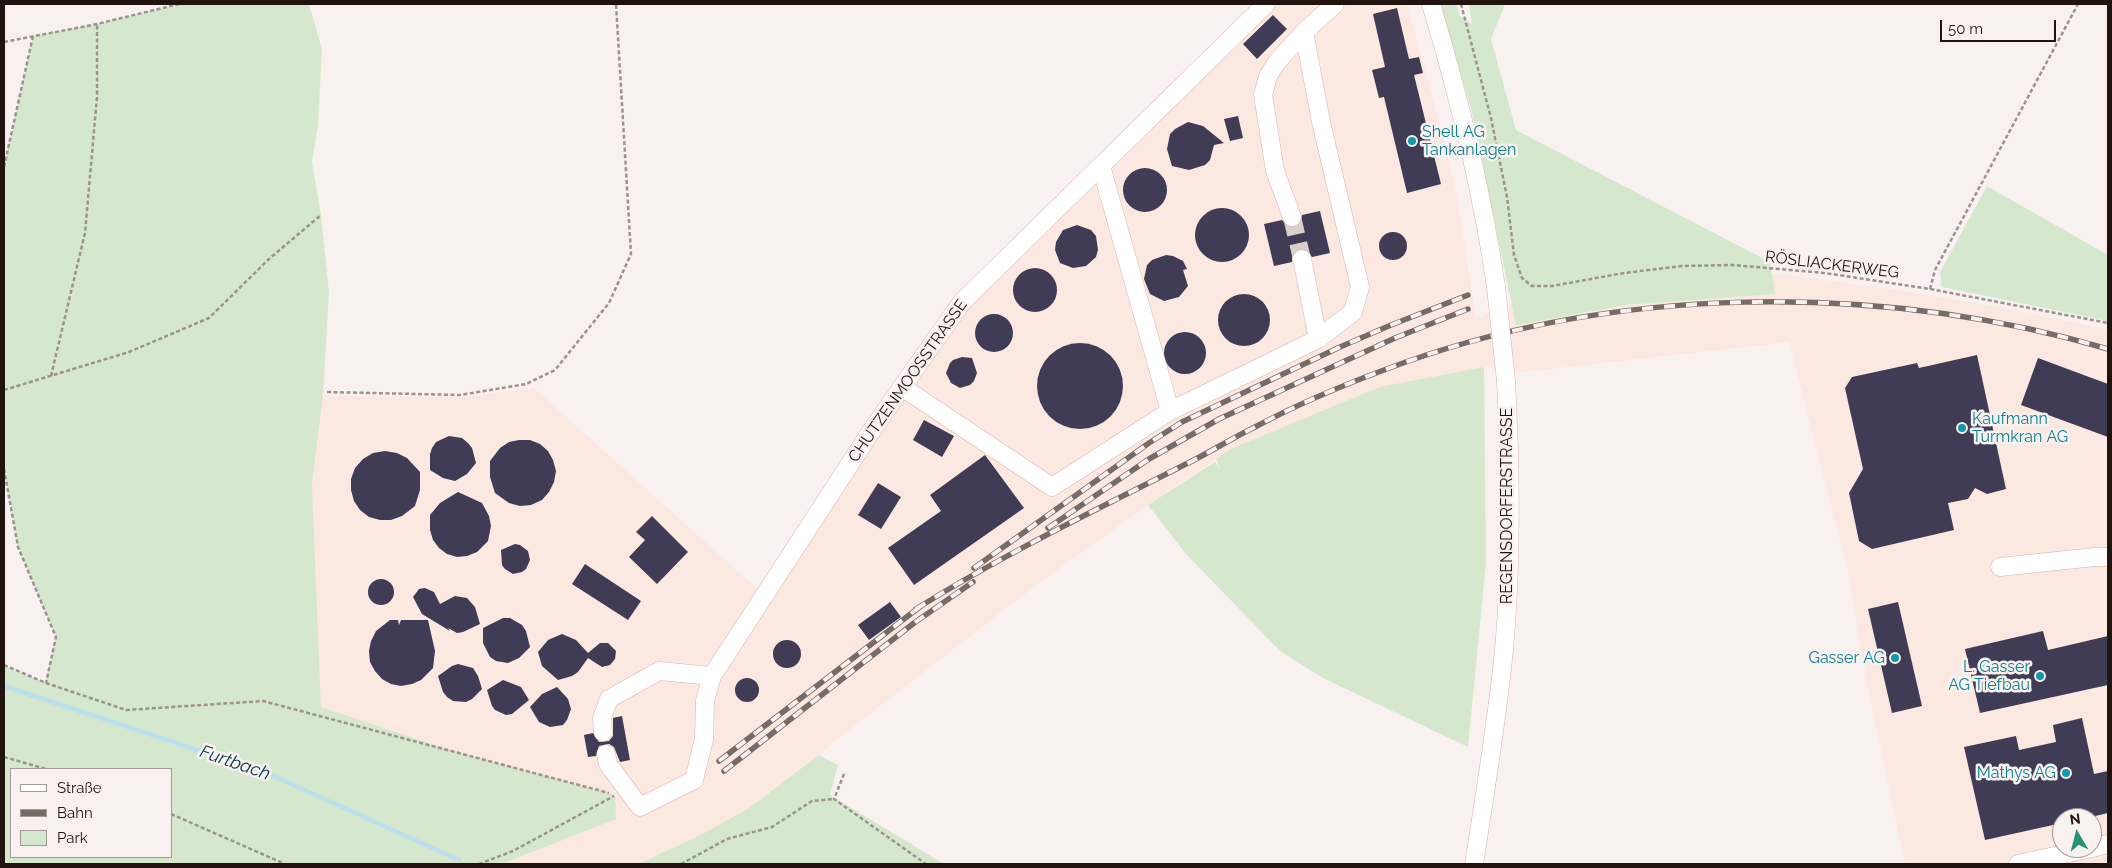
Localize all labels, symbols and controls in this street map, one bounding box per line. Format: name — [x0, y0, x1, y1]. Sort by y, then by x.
scale bar — [1942, 10, 2058, 42]
text: 50 m — [1948, 20, 1983, 38]
place label: Shell AG Tankanlagen — [1422, 122, 1516, 160]
marker: Shell AG Tankanlagen — [1406, 135, 1418, 147]
street label: RÖSLIACKERWEG — [1764, 247, 1900, 283]
street label: CHUTZENMOOSSTRASSE — [844, 296, 972, 466]
street label: REGENSDORFERSTRASSE — [1497, 408, 1517, 604]
place label: Kaufmann Turmkran AG — [1972, 409, 2068, 447]
marker: Kaufmann Turmkran AG — [1956, 422, 1968, 434]
place label: Gasser AG — [1808, 648, 1885, 668]
marker: Gasser AG — [1889, 652, 1901, 664]
place label: L. Gasser AG Tiefbau — [1948, 657, 2030, 695]
marker: L. Gasser AG Tiefbau — [2034, 670, 2046, 682]
water label: Furtbach — [197, 741, 273, 785]
place label: Mathys AG — [1977, 763, 2056, 783]
marker: Mathys AG — [2060, 767, 2072, 779]
legend — [10, 768, 172, 858]
text: Straße — [57, 779, 101, 797]
text: Bahn — [57, 804, 93, 822]
north arrow — [2052, 808, 2102, 858]
text: N — [2069, 810, 2081, 828]
text: Park — [57, 829, 88, 847]

